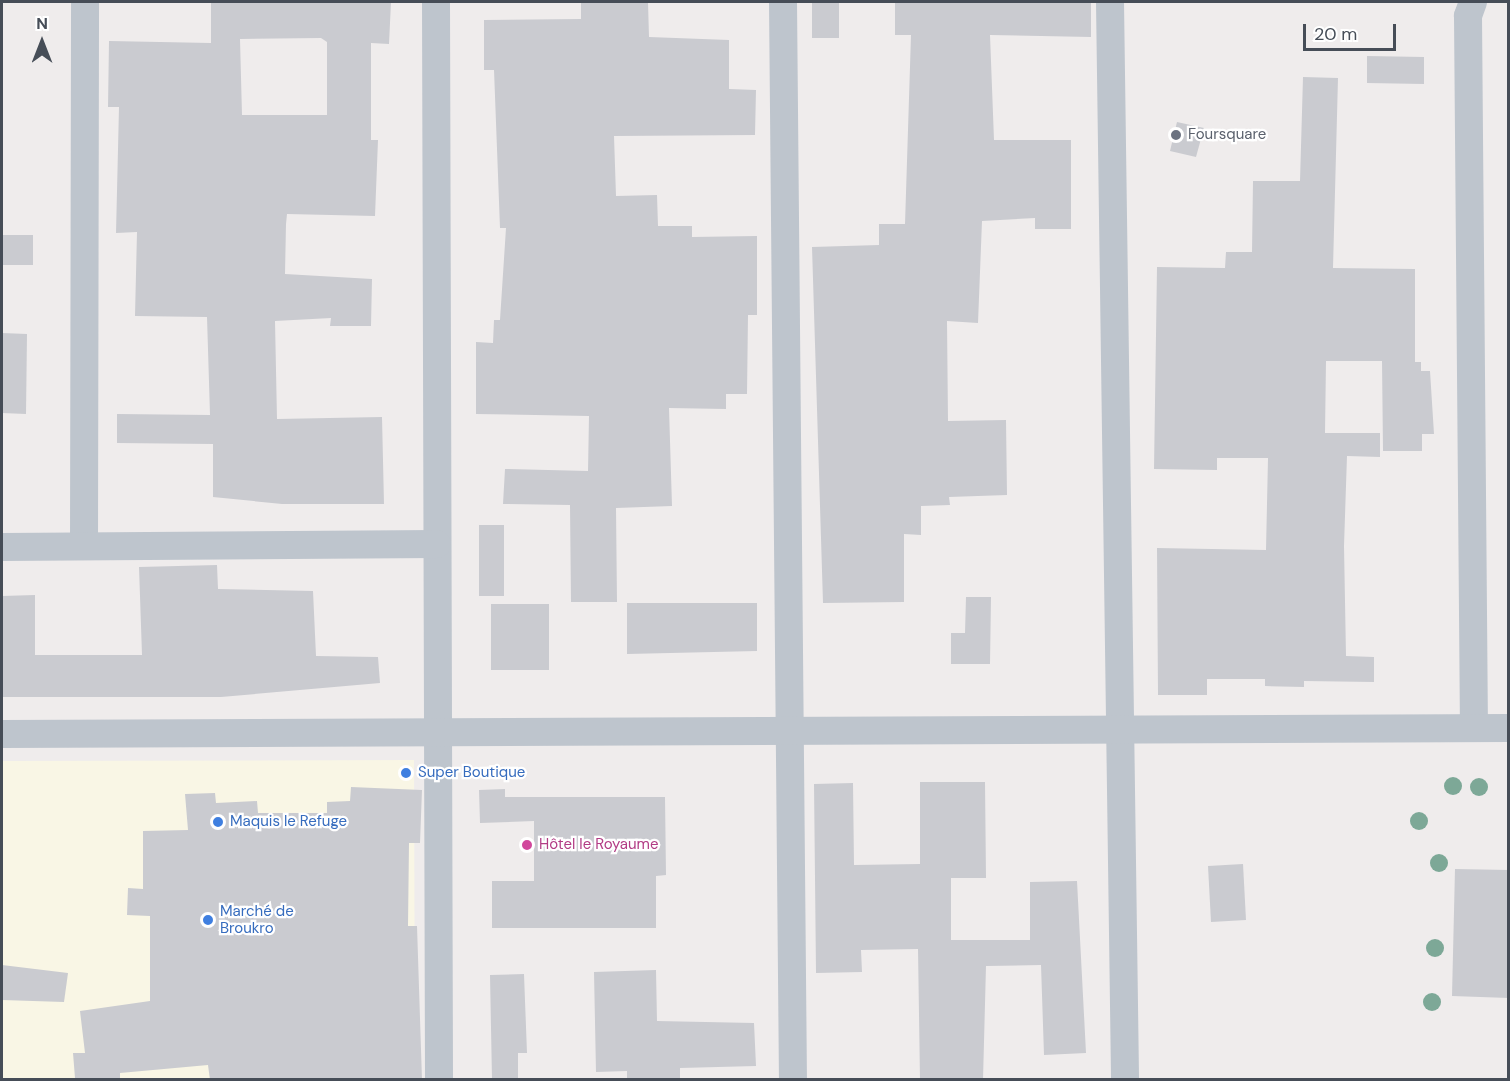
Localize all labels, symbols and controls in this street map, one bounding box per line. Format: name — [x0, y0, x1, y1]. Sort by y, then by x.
north arrow — [12, 12, 72, 72]
scale bar — [1306, 12, 1399, 50]
text: N — [36, 13, 48, 34]
text: 20 m — [1314, 22, 1357, 46]
place label: Foursquare — [1188, 126, 1266, 144]
marker: Foursquare — [1169, 128, 1183, 142]
place label: Super Boutique — [418, 764, 525, 782]
marker: Super Boutique — [399, 766, 413, 780]
place label: Maquis le Refuge — [230, 813, 347, 831]
marker: Maquis le Refuge — [211, 815, 225, 829]
place label: Hôtel le Royaume — [539, 836, 658, 854]
marker: Hôtel le Royaume — [520, 838, 534, 852]
place label: Marché de Broukro — [220, 902, 294, 937]
marker: Marché de Broukro — [201, 913, 215, 927]

